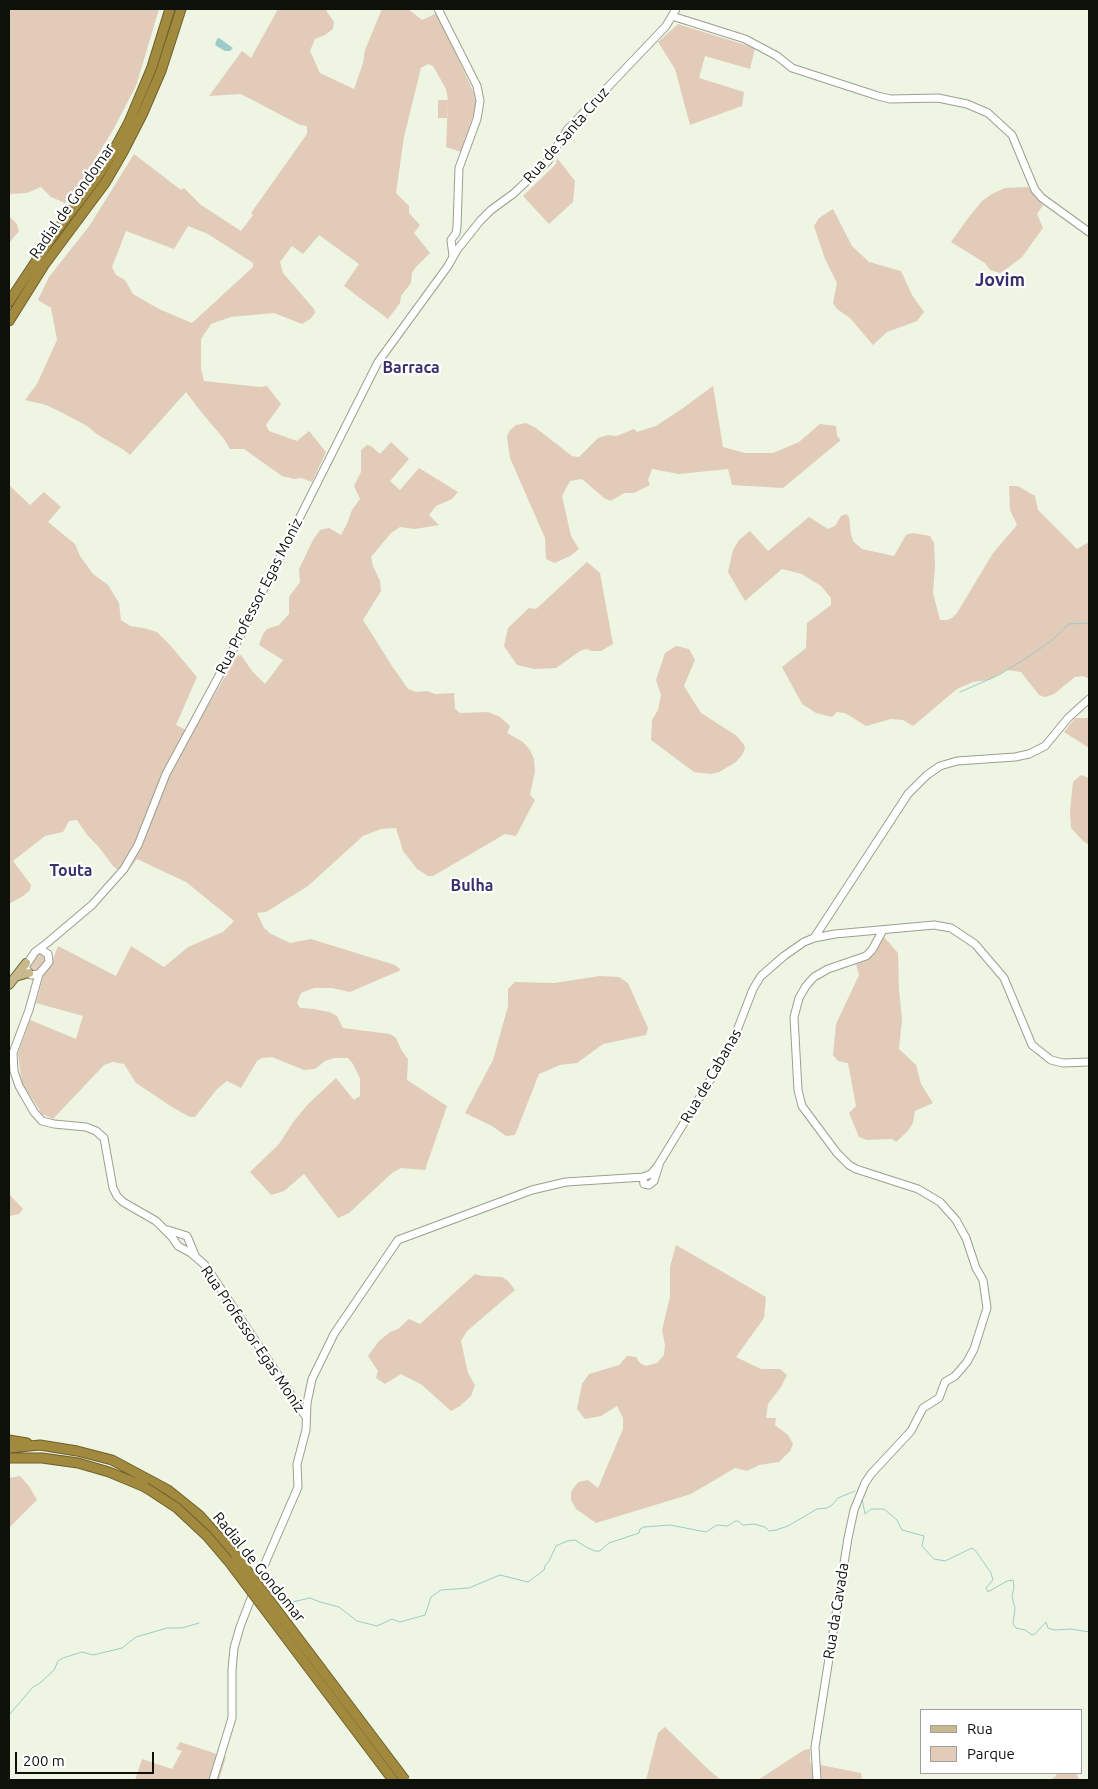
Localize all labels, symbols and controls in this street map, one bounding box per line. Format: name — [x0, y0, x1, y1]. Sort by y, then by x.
street label: Rua de Santa Cruz — [519, 83, 613, 187]
street label: Radial de Gondomar — [26, 140, 118, 262]
district label: Jovim — [975, 269, 1025, 291]
district label: Barraca — [382, 358, 440, 378]
street label: Rua Professor Egas Moniz — [212, 515, 306, 677]
district label: Touta — [50, 861, 92, 881]
district label: Bulha — [451, 876, 493, 896]
street label: Rua de Cabanas — [677, 1026, 745, 1126]
street label: Rua Professor Egas Moniz — [197, 1262, 309, 1416]
street label: Radial de Gondomar — [209, 1508, 309, 1626]
street label: Rua da Cavada — [819, 1562, 853, 1660]
legend — [920, 1709, 1083, 1774]
text: Rua — [967, 1720, 993, 1737]
scale bar — [18, 1742, 156, 1774]
text: Parque — [967, 1745, 1015, 1762]
text: 200 m — [23, 1752, 65, 1769]

